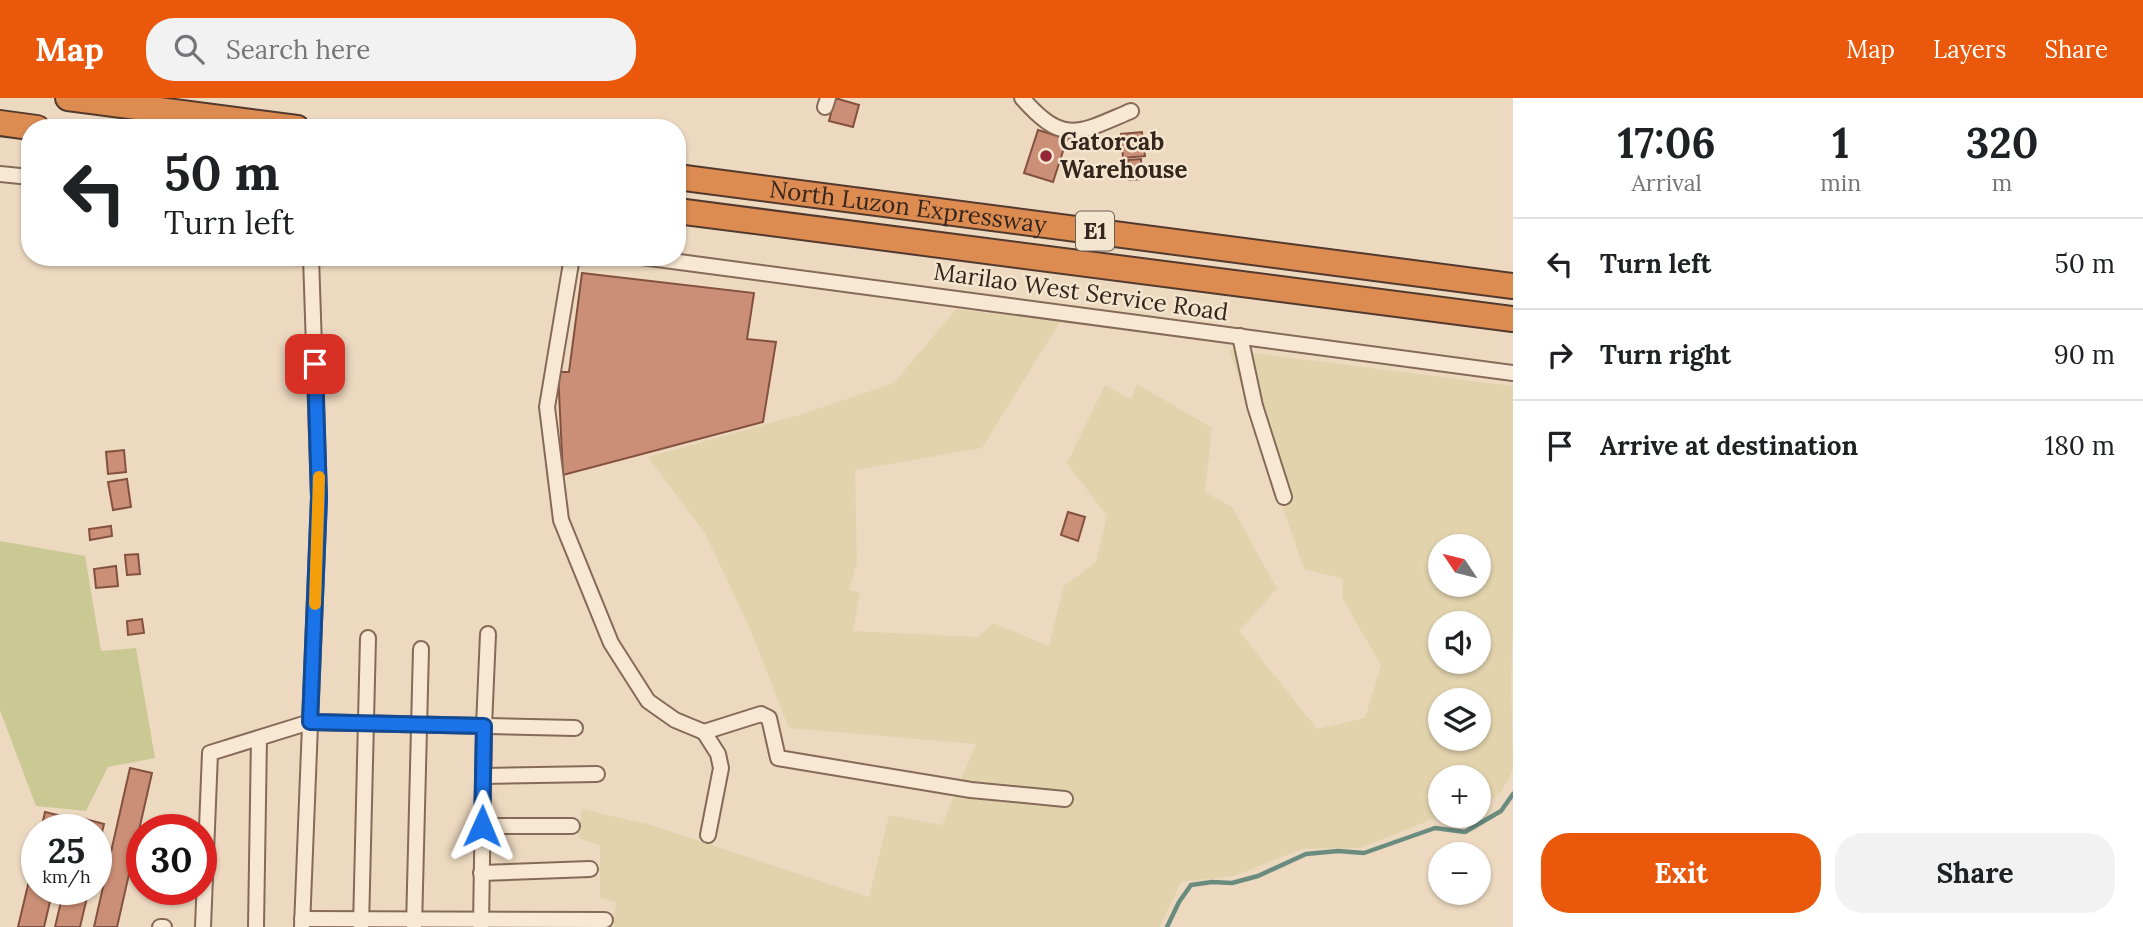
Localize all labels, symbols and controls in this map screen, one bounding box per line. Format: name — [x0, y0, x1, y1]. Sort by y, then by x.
search box — [146, 18, 636, 81]
text: Map — [35, 28, 104, 70]
icon: search — [170, 30, 208, 68]
text: Search here — [226, 33, 370, 66]
text: Map — [1846, 34, 1895, 65]
text: Layers — [1933, 34, 2006, 65]
text: Share — [2044, 34, 2108, 65]
text: 17:06 — [1618, 116, 1716, 170]
text: 1 — [1832, 116, 1849, 170]
text: 320 — [1966, 116, 2038, 170]
place label: Gatorcab Warehouse — [1060, 126, 1187, 185]
text: 50 m — [164, 141, 280, 203]
icon: left — [49, 147, 140, 238]
marker: Gatorcab Warehouse — [1038, 148, 1054, 164]
text: Arrival — [1631, 168, 1702, 197]
text: min — [1820, 168, 1861, 197]
text: m — [1992, 168, 2012, 197]
street label: North Luzon Expressway — [768, 173, 1049, 240]
text: Turn left — [164, 202, 294, 243]
road number: E1 — [1076, 212, 1114, 250]
icon: left — [1541, 245, 1579, 283]
text: Turn left — [1600, 247, 1711, 280]
text: 50 m — [2055, 247, 2115, 280]
street label: Marilao West Service Road — [932, 255, 1230, 328]
pin — [285, 334, 345, 394]
icon: right — [1541, 336, 1579, 374]
text: Turn right — [1600, 338, 1731, 371]
text: 90 m — [2054, 338, 2115, 371]
icon: arrive — [296, 345, 334, 383]
icon: arrive — [1541, 427, 1579, 465]
text: Arrive at destination — [1600, 429, 1858, 462]
text: 180 m — [2045, 429, 2115, 462]
north arrow — [1428, 534, 1491, 597]
map controls — [1428, 534, 1491, 905]
button: sound — [1428, 611, 1491, 674]
button: layers — [1428, 688, 1491, 751]
button: + — [1428, 765, 1491, 828]
position arrow — [445, 789, 519, 863]
speed limit sign: 30 — [126, 814, 217, 905]
text: 25 — [48, 828, 85, 873]
button: Exit — [1541, 833, 1821, 913]
button: Share — [1835, 833, 2115, 913]
button: − — [1428, 842, 1491, 905]
text: km/h — [42, 865, 91, 888]

